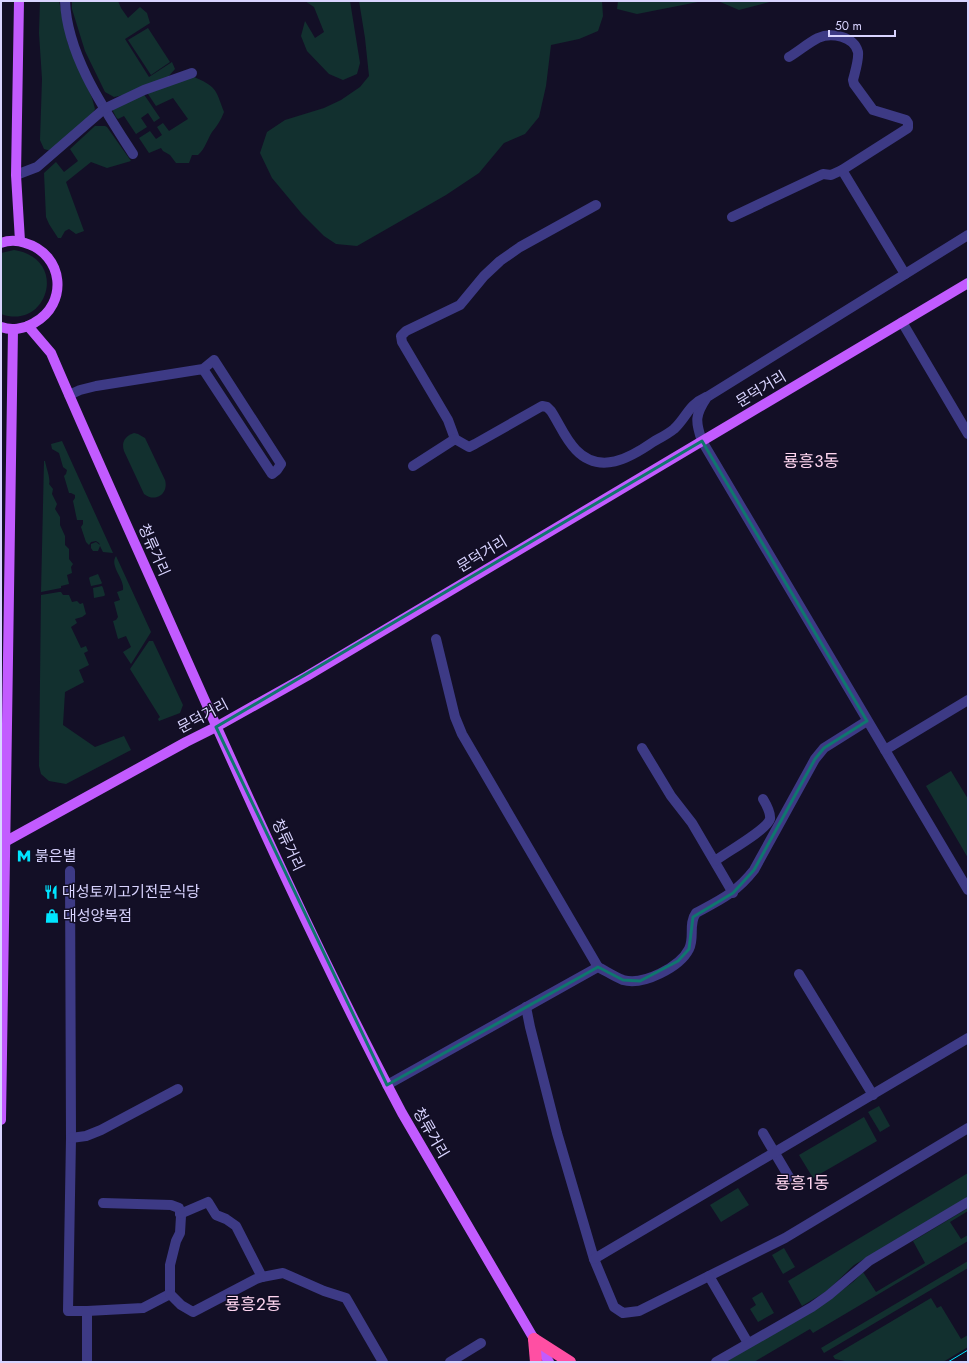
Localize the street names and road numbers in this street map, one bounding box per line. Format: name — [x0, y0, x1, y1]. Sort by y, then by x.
street label: 문덕거리 — [732, 365, 790, 413]
street label: 청류거리 — [133, 520, 175, 580]
street label: 문덕거리 — [453, 530, 511, 578]
street label: 문덕거리 — [173, 693, 233, 739]
street label: 청류거리 — [266, 815, 310, 875]
street label: 청류거리 — [408, 1104, 454, 1162]

